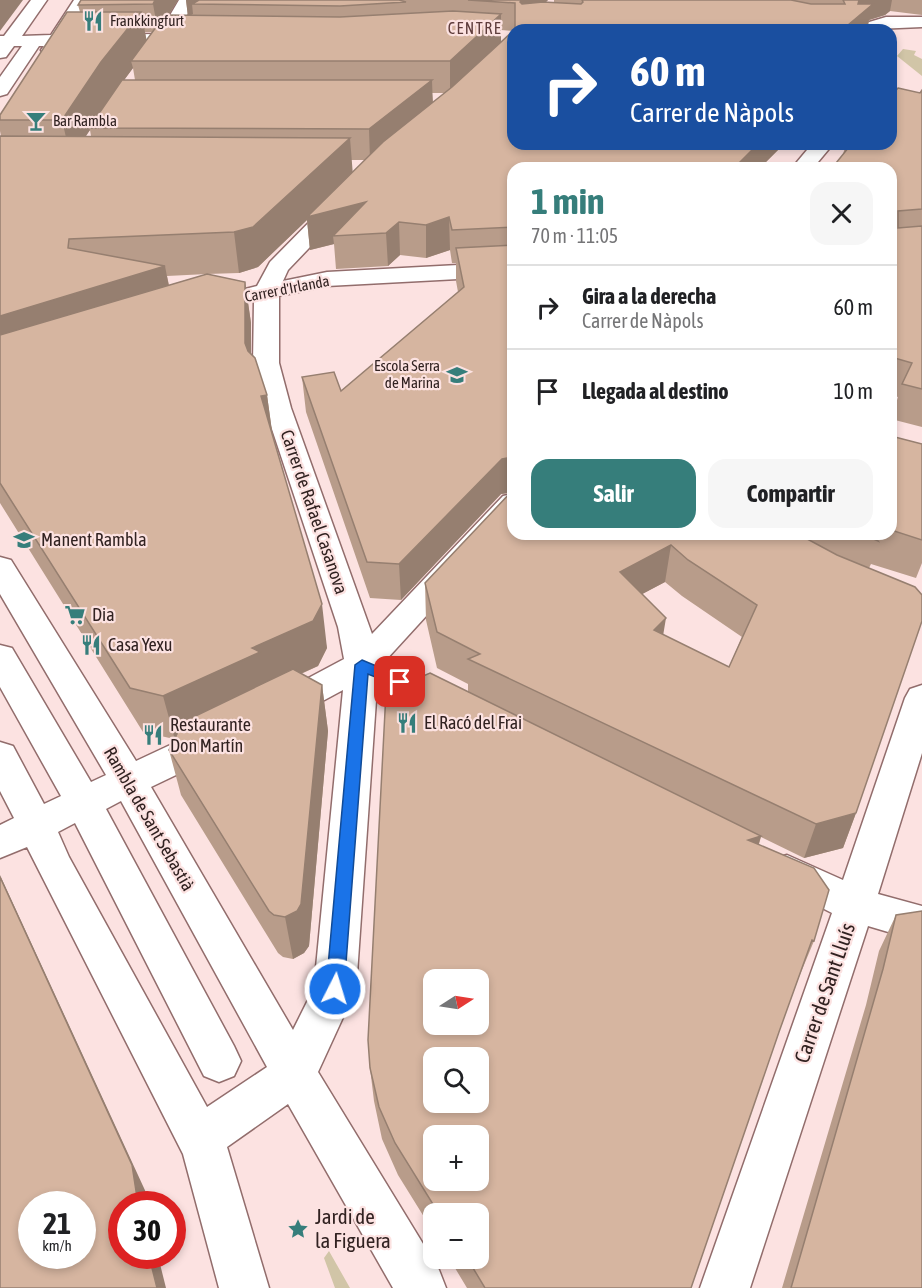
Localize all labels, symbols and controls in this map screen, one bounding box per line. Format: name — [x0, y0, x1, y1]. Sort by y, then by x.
restaurant icon: Frankkingfurt — [81, 9, 105, 33]
place label: Frankkingfurt — [110, 12, 184, 29]
district label: CENTRE — [448, 19, 502, 37]
text: 60 m — [630, 47, 705, 95]
icon: right — [531, 48, 609, 126]
text: Carrer de Nàpols — [630, 97, 794, 128]
bar icon: Bar Rambla — [24, 109, 48, 133]
place label: Bar Rambla — [53, 112, 117, 129]
text: 1 min — [531, 180, 605, 222]
button: close — [810, 182, 873, 245]
text: 70 m · 11:05 — [531, 224, 618, 247]
street label: Carrer d'Irlanda — [243, 272, 331, 305]
text: Gira a la derecha — [582, 283, 716, 309]
icon: right — [531, 291, 564, 324]
text: 60 m — [833, 294, 873, 320]
text: Carrer de Nàpols — [582, 309, 703, 332]
place label: Escola Serra de Marina — [374, 357, 440, 391]
school or university icon: Escola Serra de Marina — [445, 363, 469, 387]
icon: arrive — [531, 375, 564, 408]
text: Llegada al destino — [582, 378, 729, 404]
text: 10 m — [833, 378, 873, 404]
street label: Carrer de Rafael Casanova — [277, 427, 352, 597]
button: Salir — [531, 459, 696, 528]
button: Compartir — [708, 459, 873, 528]
school or university icon: Manent Rambla — [12, 528, 36, 552]
place label: Manent Rambla — [41, 529, 147, 550]
supermarket icon: Dia — [63, 603, 87, 627]
place label: Dia — [92, 604, 115, 625]
restaurant icon: Casa Yexu — [79, 633, 103, 657]
place label: Casa Yexu — [108, 634, 173, 655]
pin — [374, 656, 425, 707]
icon: arrive — [383, 665, 416, 698]
restaurant icon: El Racó del Frai — [395, 711, 419, 735]
place label: El Racó del Frai — [424, 712, 522, 733]
place label: Restaurante Don Martín — [170, 714, 251, 756]
restaurant icon: Restaurante Don Martín — [141, 723, 165, 747]
street label: Rambla de Sant Sebastià — [100, 743, 199, 894]
street label: Carrer de Sant Lluís — [789, 920, 859, 1066]
position arrow — [303, 957, 367, 1021]
north arrow — [423, 969, 489, 1035]
map controls — [423, 969, 489, 1269]
button: search — [423, 1047, 489, 1113]
button: + — [423, 1125, 489, 1191]
speed limit sign: 30 — [108, 1191, 186, 1269]
button: − — [423, 1203, 489, 1269]
place label: Jardi de la Figuera — [315, 1204, 391, 1252]
text: 21 — [43, 1206, 71, 1240]
place icon: Jardi de la Figuera — [286, 1217, 310, 1241]
text: km/h — [42, 1237, 72, 1254]

